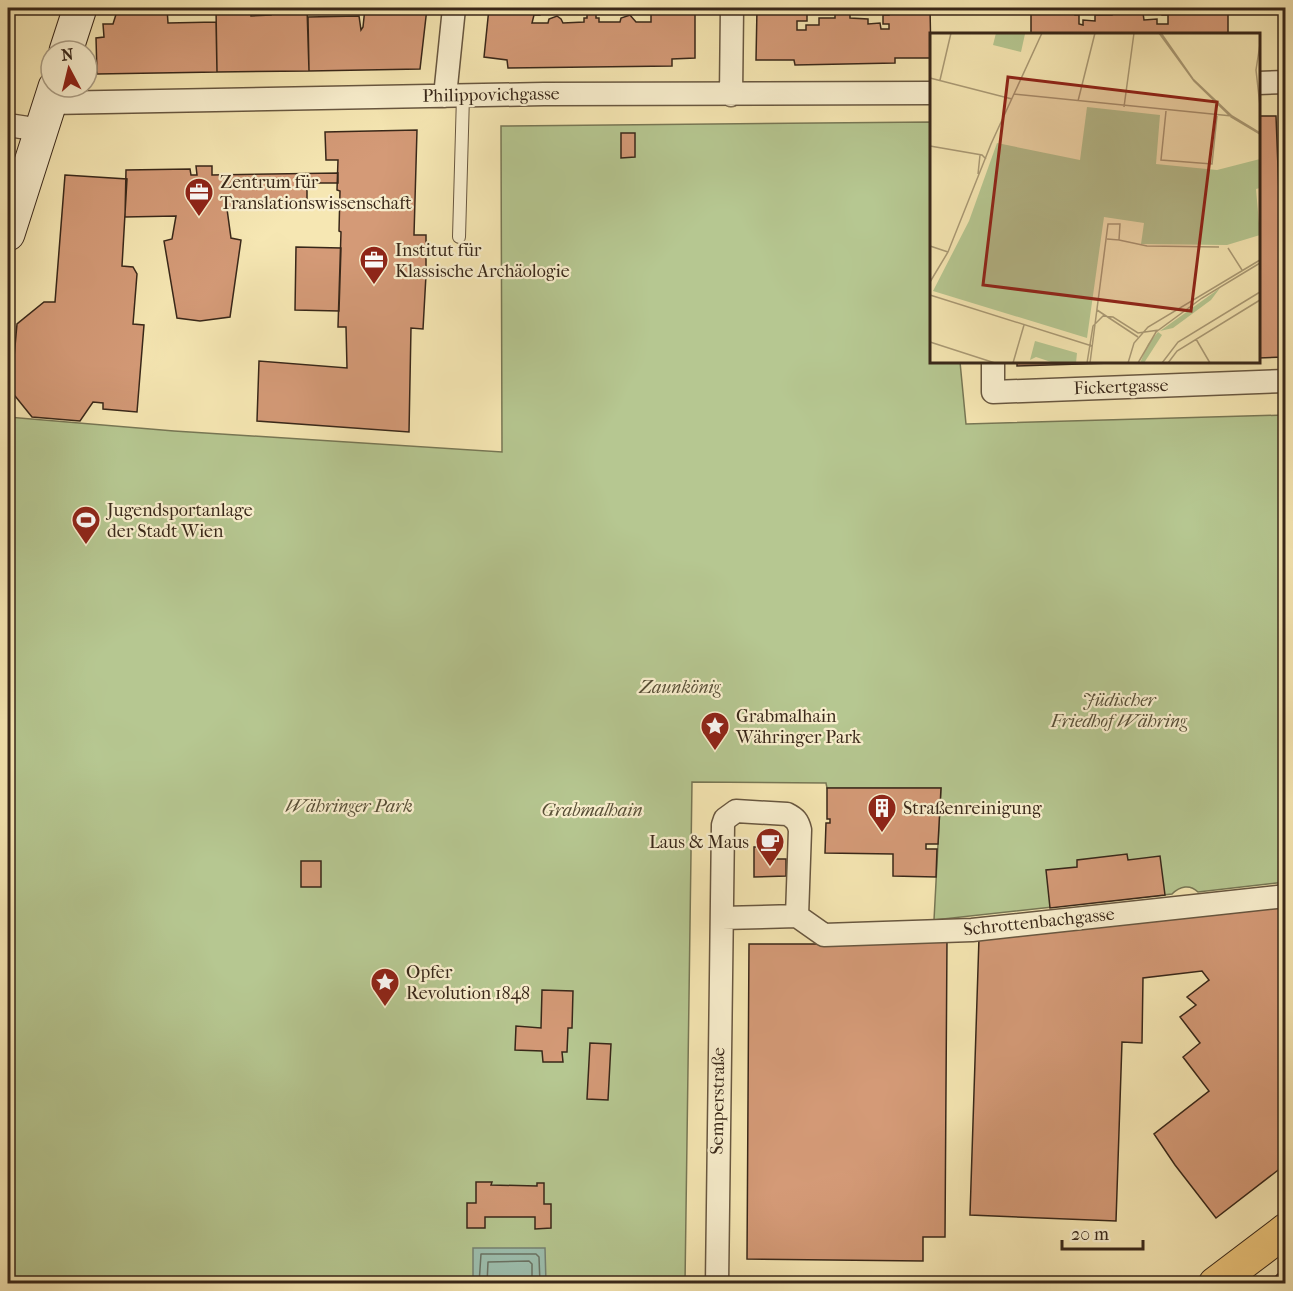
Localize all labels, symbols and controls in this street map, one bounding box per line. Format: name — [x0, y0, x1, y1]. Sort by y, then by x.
inset map — [930, 33, 1260, 363]
north arrow — [39, 39, 99, 99]
text: N — [60, 44, 75, 65]
street label: Philippovichgasse — [422, 83, 560, 107]
place label: Zentrum für Translationswissenschaft — [220, 172, 412, 214]
office icon: Zentrum für Translationswissenschaft — [183, 176, 215, 218]
place label: Institut für Klassische Archäologie — [395, 240, 570, 282]
office icon: Institut für Klassische Archäologie — [358, 244, 390, 286]
street label: Fickertgasse — [1073, 375, 1169, 399]
place label: Jugendsportanlage der Stadt Wien — [105, 500, 253, 542]
sports icon: Jugendsportanlage der Stadt Wien — [70, 504, 102, 546]
park label: Zaunkönig — [638, 677, 722, 698]
park label: Jüdischer Friedhof Währing — [1050, 690, 1188, 732]
place label: Grabmalhain Währinger Park — [735, 706, 862, 748]
place icon: Grabmalhain Währinger Park — [699, 710, 731, 752]
building icon: Straßenreinigung — [866, 792, 898, 834]
park label: Währinger Park — [285, 796, 413, 817]
place label: Straßenreinigung — [903, 798, 1042, 819]
park label: Grabmalhain — [542, 800, 642, 821]
cafe icon: Laus & Maus — [754, 826, 786, 868]
place label: Laus & Maus — [649, 832, 749, 853]
street label: Schrottenbachgasse — [962, 904, 1116, 940]
place label: Opfer Revolution 1848 — [406, 962, 530, 1004]
place icon: Opfer Revolution 1848 — [369, 966, 401, 1008]
street label: Semperstraße — [707, 1047, 729, 1155]
scale bar — [1062, 1213, 1143, 1251]
text: 20 m — [1071, 1224, 1109, 1245]

